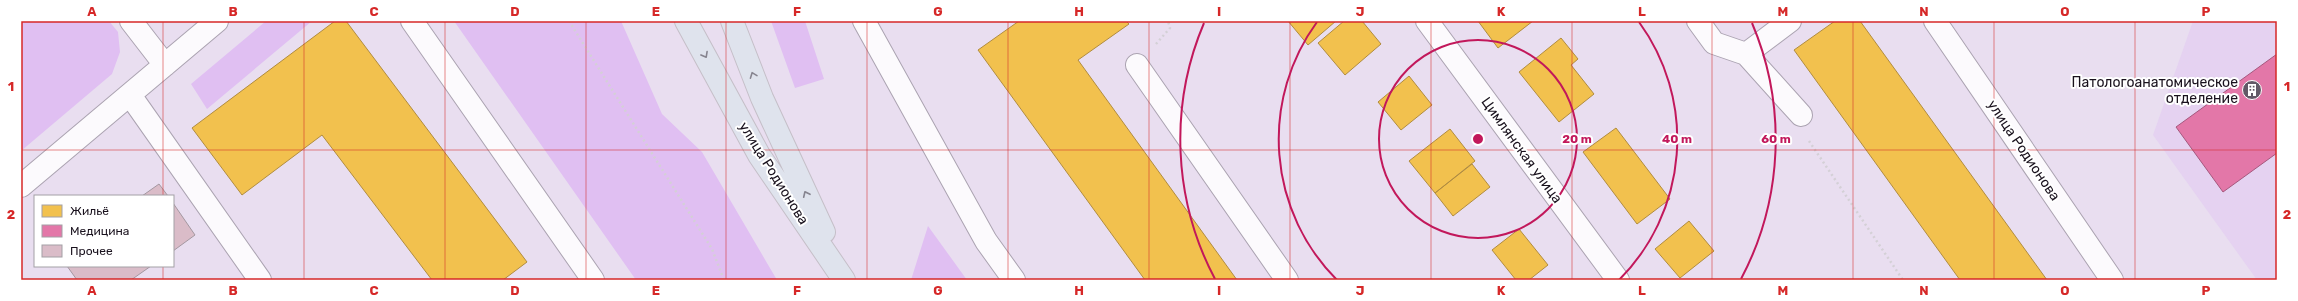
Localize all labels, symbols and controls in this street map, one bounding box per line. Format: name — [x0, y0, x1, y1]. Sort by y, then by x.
text: A — [87, 4, 97, 19]
text: B — [228, 4, 238, 19]
text: C — [369, 4, 379, 19]
text: D — [510, 4, 520, 19]
text: E — [652, 4, 660, 19]
text: F — [793, 4, 801, 19]
text: G — [933, 4, 943, 19]
text: H — [1074, 4, 1084, 19]
text: I — [1217, 4, 1221, 19]
text: J — [1356, 4, 1364, 19]
text: K — [1497, 4, 1506, 19]
text: L — [1638, 4, 1646, 19]
text: M — [1778, 4, 1788, 19]
text: N — [1919, 4, 1929, 19]
text: O — [2060, 4, 2070, 19]
text: P — [2202, 4, 2211, 19]
one-way arrow — [700, 51, 707, 58]
one-way arrow — [749, 72, 757, 79]
place label: Патологоанатомическое отделение — [2072, 74, 2238, 107]
text: 1 — [8, 79, 14, 94]
building icon: Патологоанатомическое отделение — [2241, 79, 2263, 101]
text: 1 — [2284, 79, 2290, 94]
street label: Цимлянская улица — [1477, 94, 1566, 207]
street label: улица Родионова — [1984, 97, 2064, 204]
street label: улица Родионова — [735, 119, 812, 228]
centre of rings — [1471, 132, 1485, 146]
text: 20 m — [1562, 132, 1592, 146]
text: 40 m — [1662, 132, 1692, 146]
text: 60 m — [1761, 132, 1791, 146]
one-way arrow — [803, 191, 811, 198]
legend — [34, 195, 174, 267]
text: Жильё — [70, 204, 109, 218]
text: 2 — [7, 207, 15, 222]
text: 2 — [2283, 207, 2291, 222]
text: Медицина — [70, 224, 129, 238]
text: Прочее — [70, 244, 113, 258]
text: A — [87, 283, 97, 298]
text: B — [228, 283, 238, 298]
text: C — [369, 283, 379, 298]
text: D — [510, 283, 520, 298]
text: E — [652, 283, 660, 298]
text: F — [793, 283, 801, 298]
text: G — [933, 283, 943, 298]
text: H — [1074, 283, 1084, 298]
text: I — [1217, 283, 1221, 298]
text: J — [1356, 283, 1364, 298]
text: K — [1497, 283, 1506, 298]
text: L — [1638, 283, 1646, 298]
text: M — [1778, 283, 1788, 298]
text: N — [1919, 283, 1929, 298]
text: O — [2060, 283, 2070, 298]
text: P — [2202, 283, 2211, 298]

